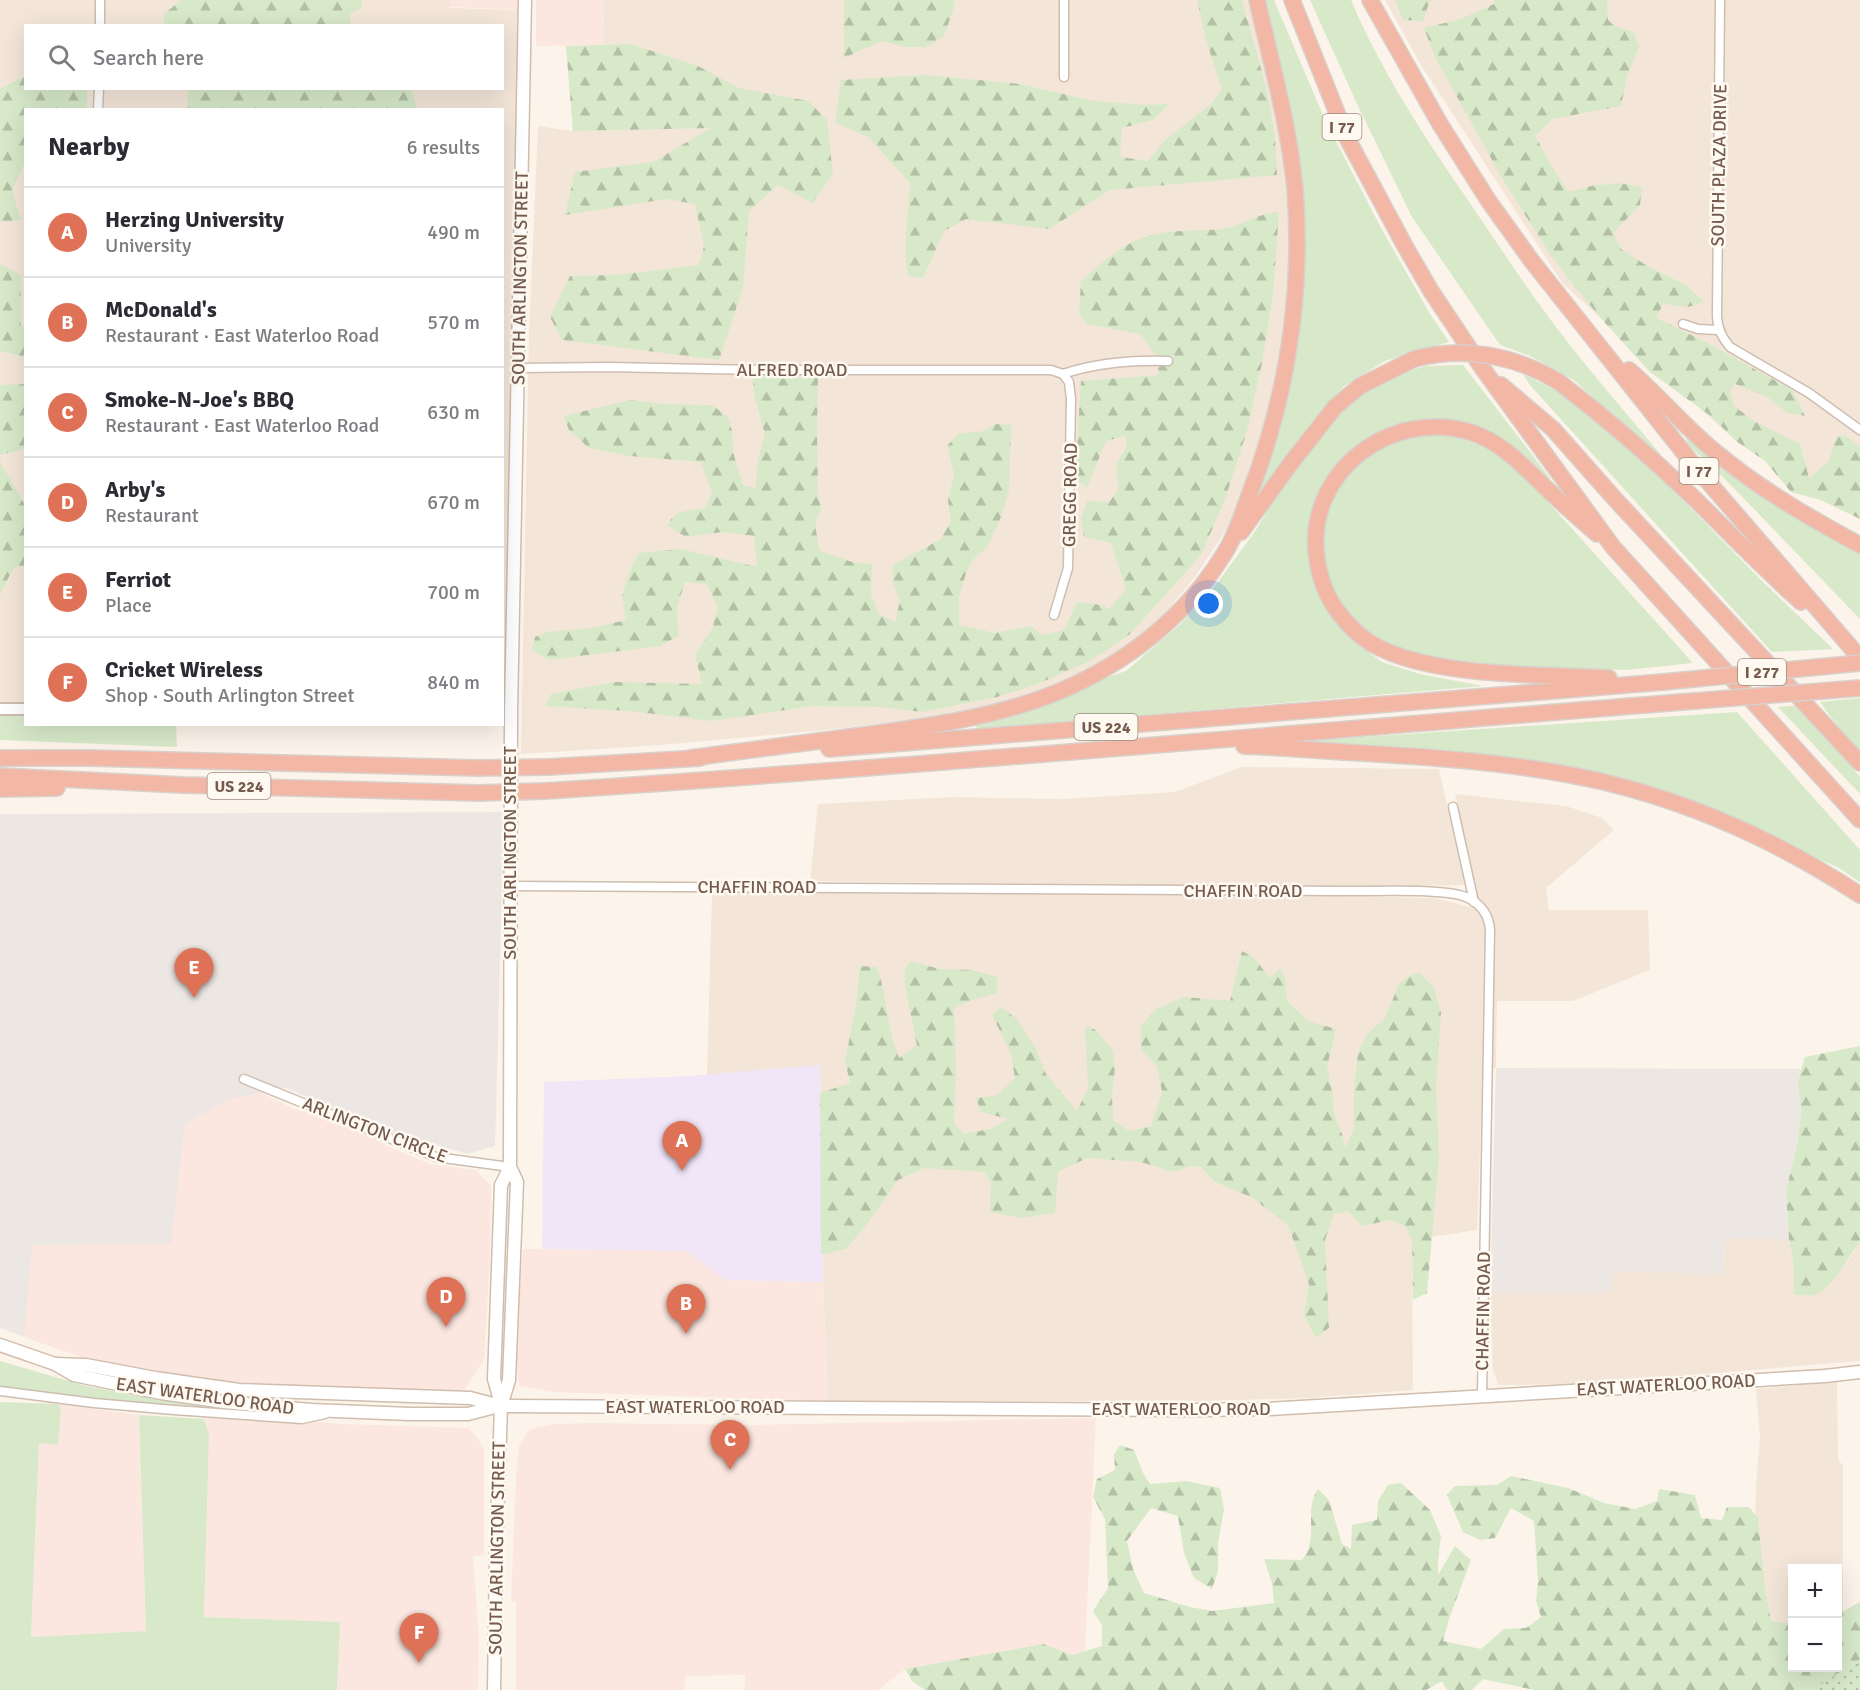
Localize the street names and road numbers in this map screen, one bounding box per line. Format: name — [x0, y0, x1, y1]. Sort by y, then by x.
street label: SOUTH PLAZA DRIVE — [1707, 84, 1731, 246]
road number: I 77 — [1322, 114, 1362, 140]
street label: SOUTH ARLINGTON STREET — [507, 171, 533, 385]
street label: ALFRED ROAD — [736, 359, 848, 381]
street label: GREGG ROAD — [1058, 443, 1082, 547]
road number: I 77 — [1680, 458, 1718, 484]
road number: I 277 — [1738, 659, 1786, 685]
road number: US 224 — [1074, 714, 1138, 740]
street label: SOUTH ARLINGTON STREET — [499, 746, 521, 960]
road number: US 224 — [208, 773, 270, 799]
street label: CHAFFIN ROAD — [697, 876, 817, 898]
street label: CHAFFIN ROAD — [1183, 880, 1303, 902]
street label: ARLINGTON CIRCLE — [299, 1092, 451, 1168]
street label: CHAFFIN ROAD — [1471, 1251, 1495, 1371]
street label: EAST WATERLOO ROAD — [1576, 1369, 1756, 1401]
street label: EAST WATERLOO ROAD — [115, 1373, 295, 1419]
street label: EAST WATERLOO ROAD — [605, 1396, 785, 1418]
street label: EAST WATERLOO ROAD — [1091, 1398, 1271, 1420]
street label: SOUTH ARLINGTON STREET — [484, 1441, 510, 1655]

